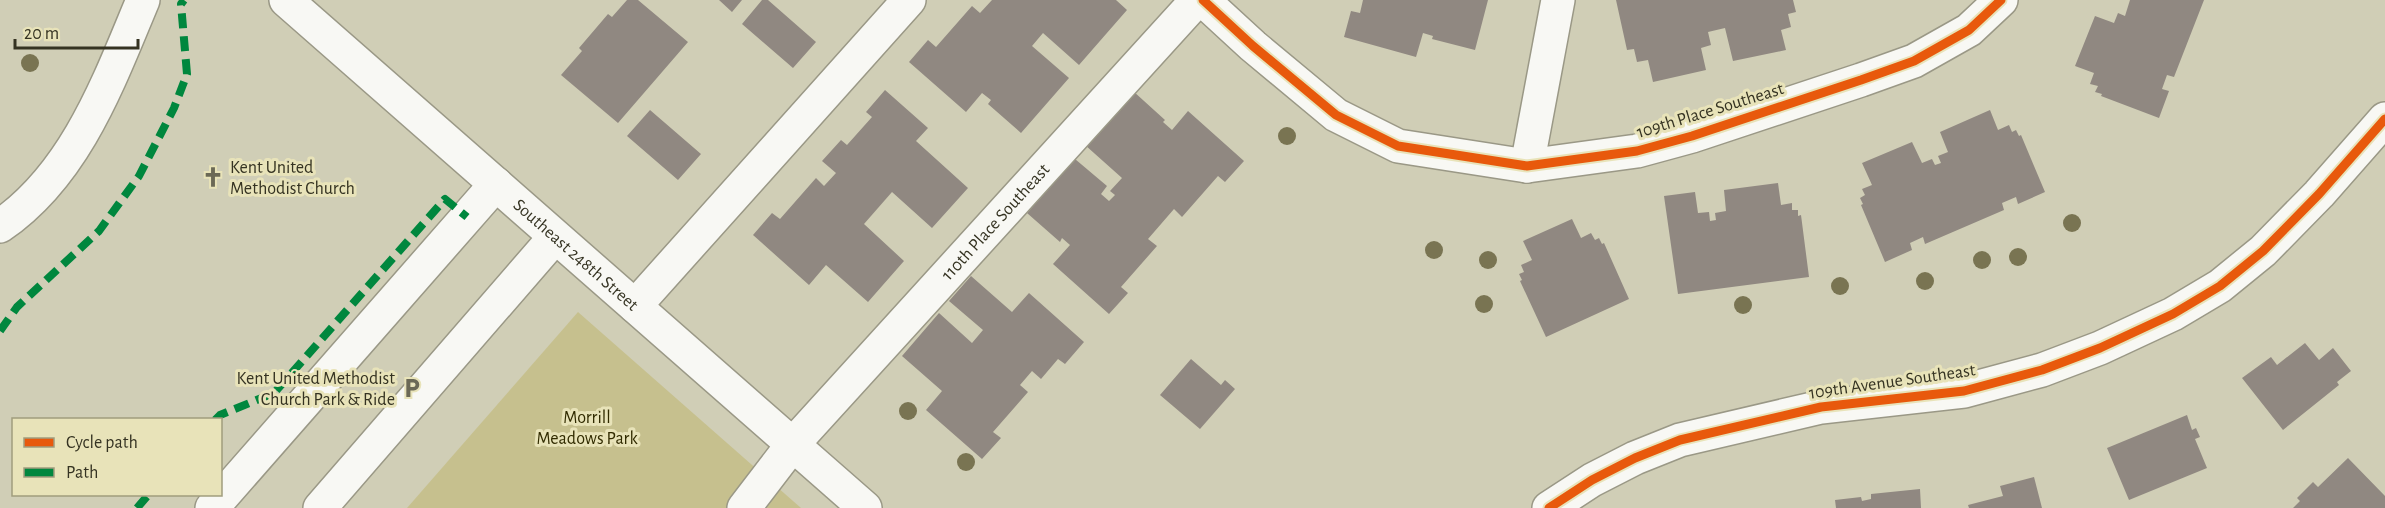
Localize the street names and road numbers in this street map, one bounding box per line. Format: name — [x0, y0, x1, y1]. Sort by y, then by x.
street label: 109th Place Southeast — [1635, 80, 1786, 142]
street label: 110th Place Southeast — [939, 160, 1053, 284]
street label: Southeast 248th Street — [510, 196, 641, 315]
street label: 109th Avenue Southeast — [1808, 361, 1977, 403]

